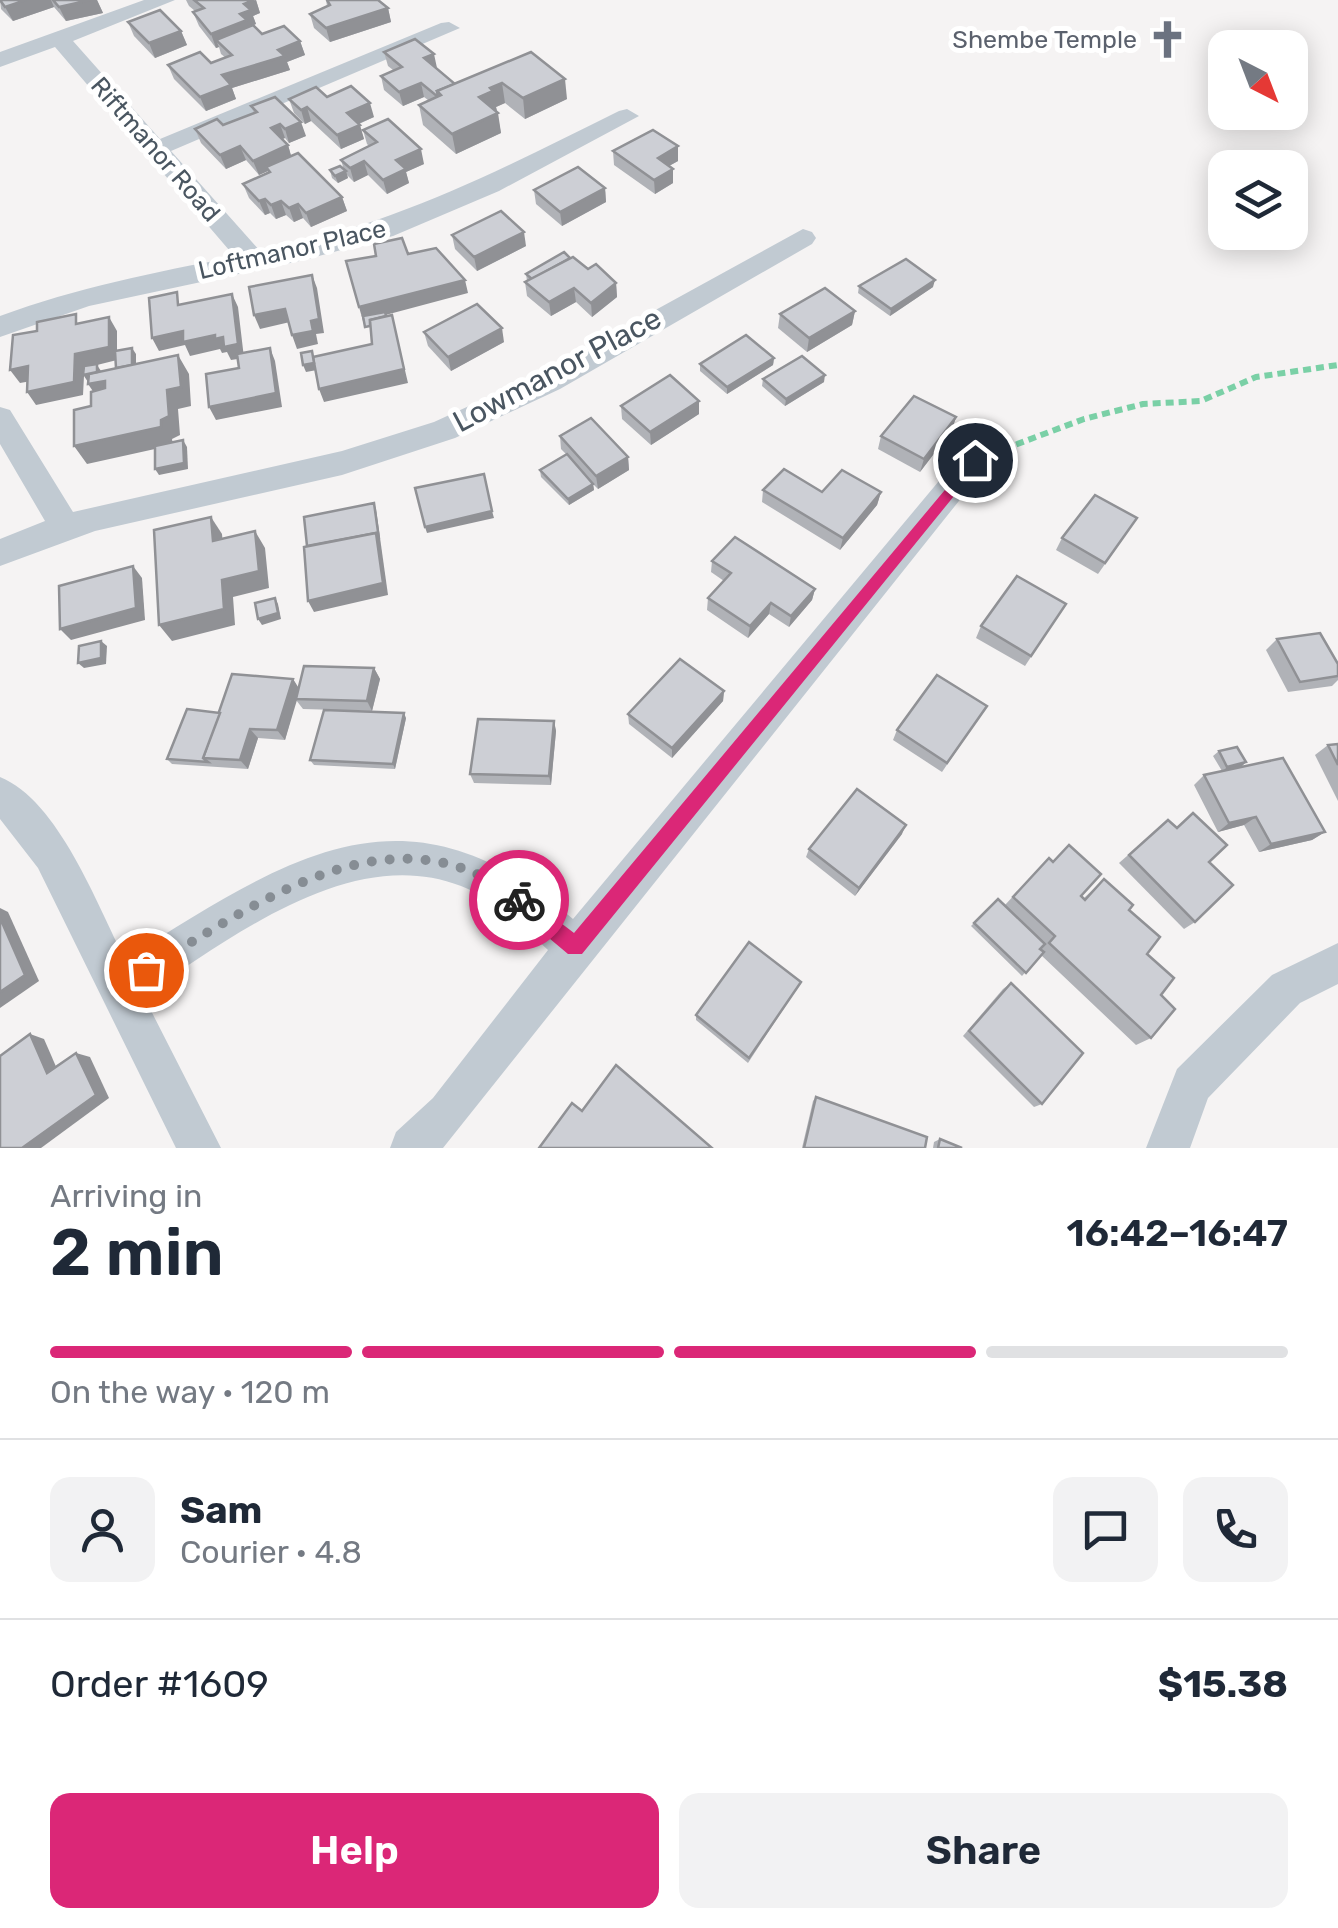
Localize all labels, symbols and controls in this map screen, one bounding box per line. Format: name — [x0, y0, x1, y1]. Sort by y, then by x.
church icon: Shembe Temple — [1146, 18, 1188, 60]
place label: Shembe Temple — [952, 25, 1137, 54]
north arrow — [1208, 30, 1308, 130]
map controls — [1208, 30, 1308, 250]
street label: Riftmanor Road — [85, 71, 226, 227]
button: layers — [1208, 150, 1308, 250]
street label: Loftmanor Place — [195, 214, 389, 285]
street label: Lowmanor Place — [447, 300, 667, 440]
pin — [933, 418, 1018, 503]
icon: home — [948, 433, 1003, 488]
courier — [469, 850, 569, 950]
icon: bike — [492, 873, 547, 928]
pin — [104, 928, 189, 1013]
icon: bag — [119, 943, 174, 998]
text: Arriving in — [50, 1177, 202, 1215]
text: 16:42–16:47 — [1066, 1210, 1288, 1256]
text: 2 min — [50, 1214, 224, 1291]
text: On the way · 120 m — [50, 1373, 330, 1411]
button: person — [50, 1477, 155, 1582]
button: chat — [1053, 1477, 1158, 1582]
button: phone — [1183, 1477, 1288, 1582]
text: Sam — [180, 1487, 262, 1533]
text: Courier · 4.8 — [180, 1533, 362, 1571]
text: Order #1609 — [50, 1661, 269, 1707]
text: $15.38 — [1158, 1661, 1288, 1707]
button: Help — [50, 1793, 659, 1908]
button: Share — [679, 1793, 1288, 1908]

